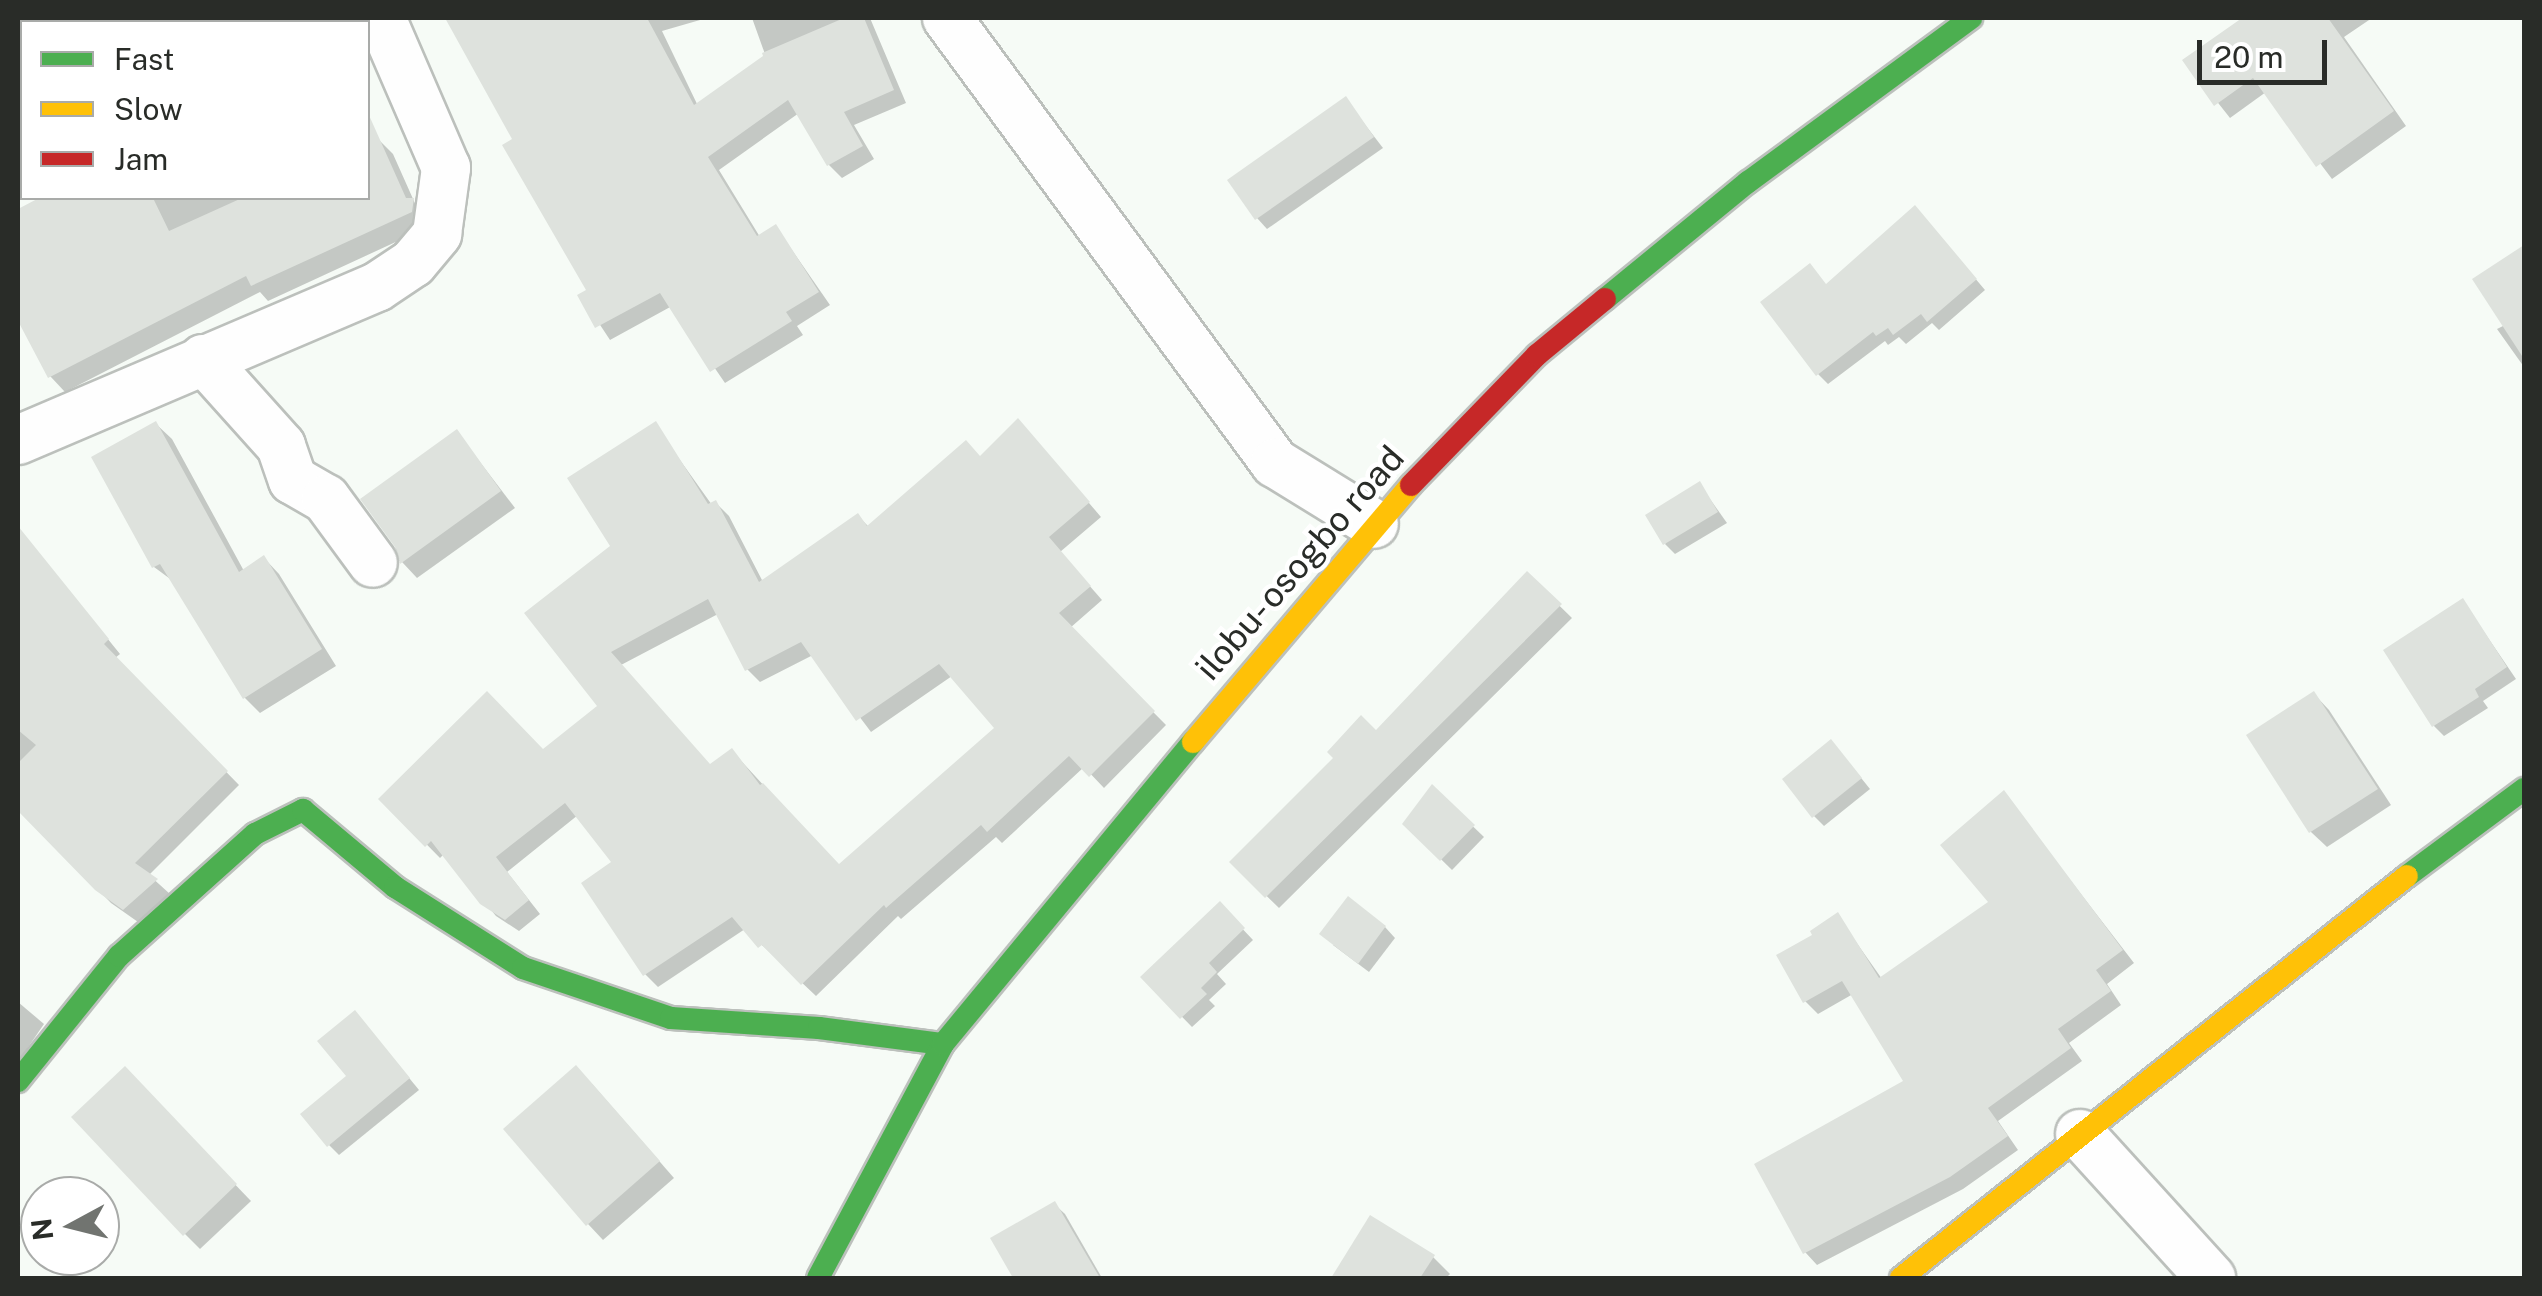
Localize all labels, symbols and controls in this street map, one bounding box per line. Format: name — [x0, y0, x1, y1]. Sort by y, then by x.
legend — [20, 20, 370, 200]
scale bar — [2202, 20, 2332, 82]
text: 20 m — [2214, 39, 2283, 75]
text: Fast — [114, 41, 174, 77]
text: Slow — [114, 91, 183, 127]
text: Jam — [114, 141, 168, 177]
street label: ilobu- osogbo road — [1185, 435, 1415, 691]
north arrow — [20, 1176, 120, 1276]
text: N — [24, 1217, 59, 1242]

